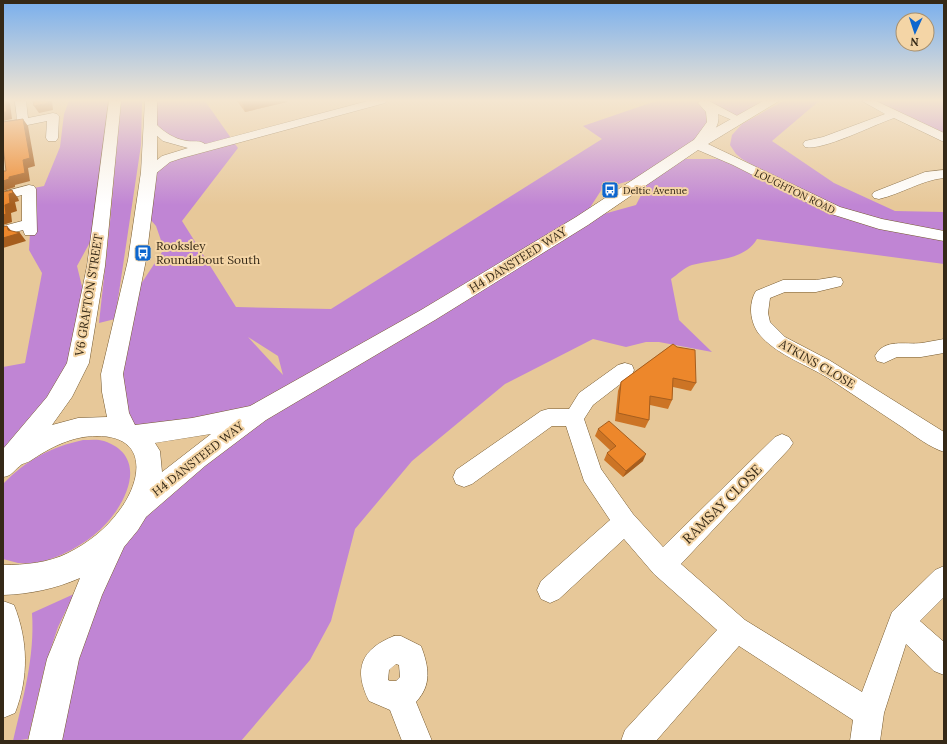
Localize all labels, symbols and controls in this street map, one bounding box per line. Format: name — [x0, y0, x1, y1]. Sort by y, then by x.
north arrow — [895, 12, 935, 52]
text: N — [909, 35, 919, 49]
street label: LOUGHTON ROAD — [752, 166, 837, 217]
bus stop icon: Deltic Avenue — [600, 180, 620, 200]
place label: Deltic Avenue — [623, 184, 688, 197]
street label: H4 DANSTEED WAY — [466, 223, 570, 296]
street label: V6 GRAFTON STREET — [71, 233, 106, 358]
place label: Rooksley Roundabout South — [156, 238, 260, 267]
bus stop icon: Rooksley Roundabout South — [133, 243, 153, 263]
street label: ATKINS CLOSE — [776, 335, 858, 391]
street label: H4 DANSTEED WAY — [149, 418, 247, 499]
street label: RAMSAY CLOSE — [678, 460, 766, 548]

